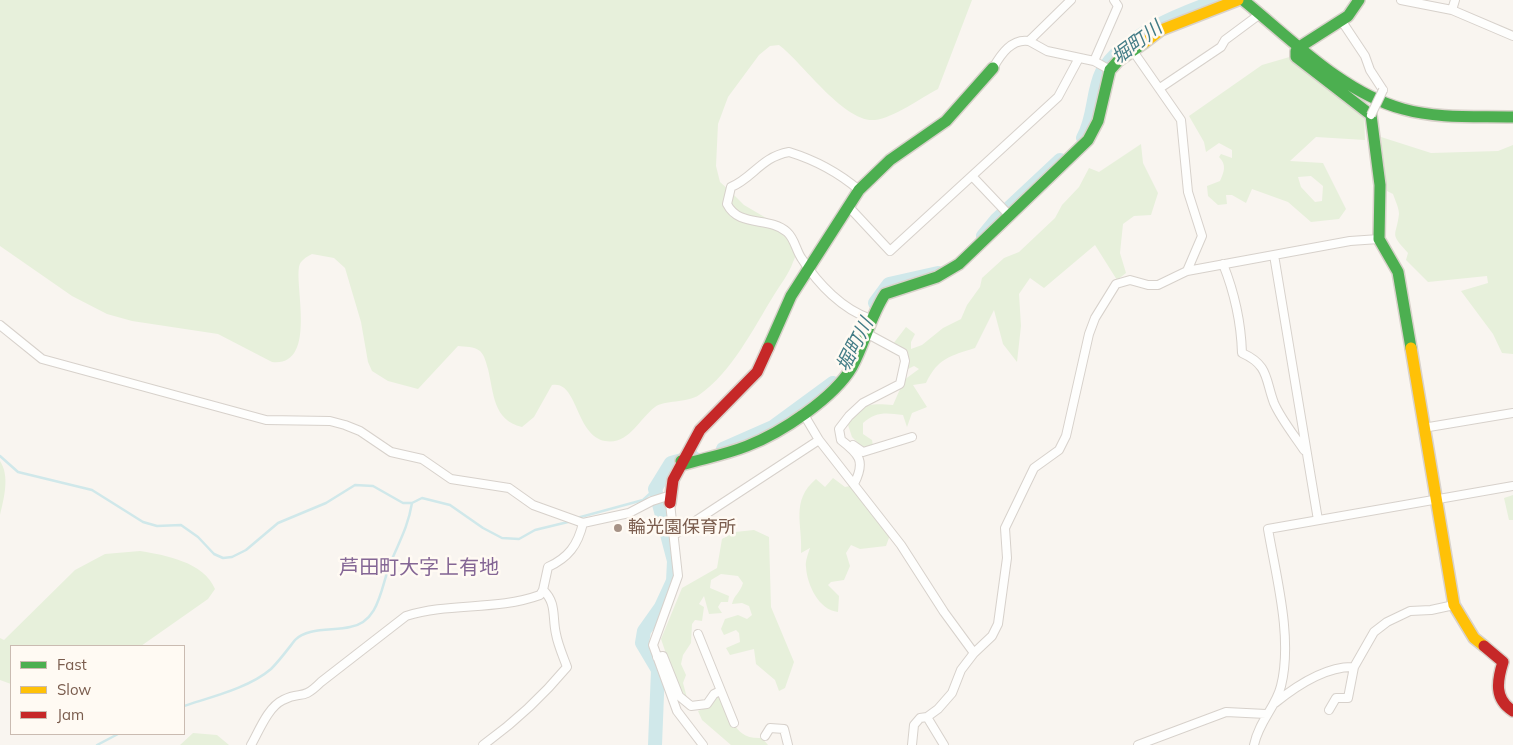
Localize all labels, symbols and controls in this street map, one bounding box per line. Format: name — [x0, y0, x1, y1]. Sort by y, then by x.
water label: 堀町川 — [1107, 17, 1167, 69]
water label: 堀町川 — [832, 314, 878, 376]
place label: 輪光園保育所 — [628, 517, 736, 539]
marker: 輪光園保育所 — [612, 522, 624, 534]
district label: 芦田町大字上有地 — [339, 556, 499, 580]
legend — [10, 645, 185, 735]
text: Fast — [57, 655, 87, 674]
text: Slow — [57, 680, 91, 699]
text: Jam — [57, 705, 84, 724]

